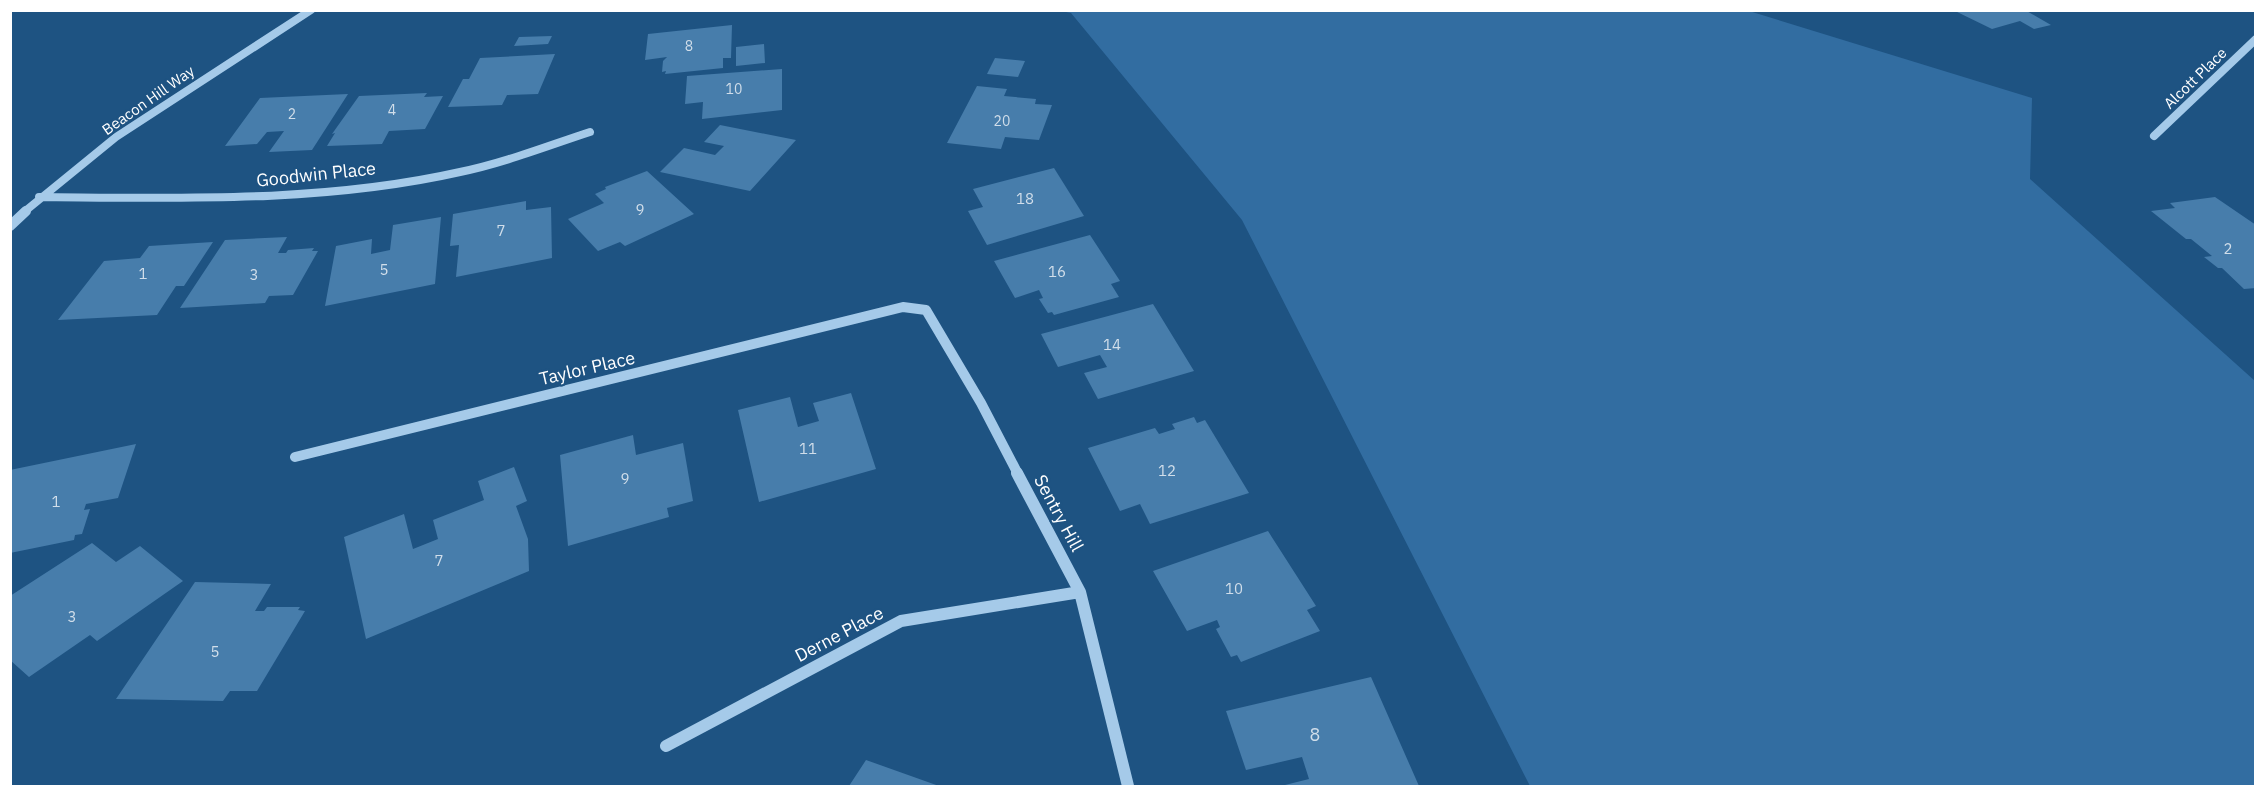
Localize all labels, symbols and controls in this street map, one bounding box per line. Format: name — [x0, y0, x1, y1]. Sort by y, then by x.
house number: 8 — [685, 37, 693, 55]
street label: Alcott Place — [2159, 43, 2231, 113]
street label: Beacon Hill Way — [98, 61, 198, 139]
house number: 10 — [726, 80, 742, 98]
house number: 4 — [388, 101, 396, 119]
house number: 2 — [288, 105, 296, 123]
house number: 20 — [994, 112, 1010, 130]
street label: Goodwin Place — [255, 156, 377, 192]
house number: 18 — [1016, 189, 1034, 208]
house number: 9 — [635, 200, 645, 219]
house number: 7 — [496, 221, 506, 240]
house number: 2 — [2223, 239, 2233, 258]
house number: 5 — [379, 260, 389, 279]
house number: 16 — [1048, 262, 1066, 281]
house number: 1 — [138, 264, 148, 283]
house number: 3 — [249, 265, 259, 284]
house number: 14 — [1103, 335, 1121, 354]
street label: Taylor Place — [537, 346, 637, 390]
house number: 11 — [799, 439, 817, 458]
house number: 12 — [1158, 461, 1176, 480]
house number: 9 — [620, 469, 630, 488]
street label: Sentry Hill — [1029, 471, 1089, 555]
house number: 1 — [51, 492, 61, 511]
house number: 7 — [434, 551, 444, 570]
house number: 10 — [1225, 579, 1243, 598]
street label: Derne Place — [791, 601, 887, 667]
house number: 3 — [67, 607, 77, 626]
house number: 5 — [210, 642, 220, 661]
house number: 8 — [1310, 723, 1320, 746]

